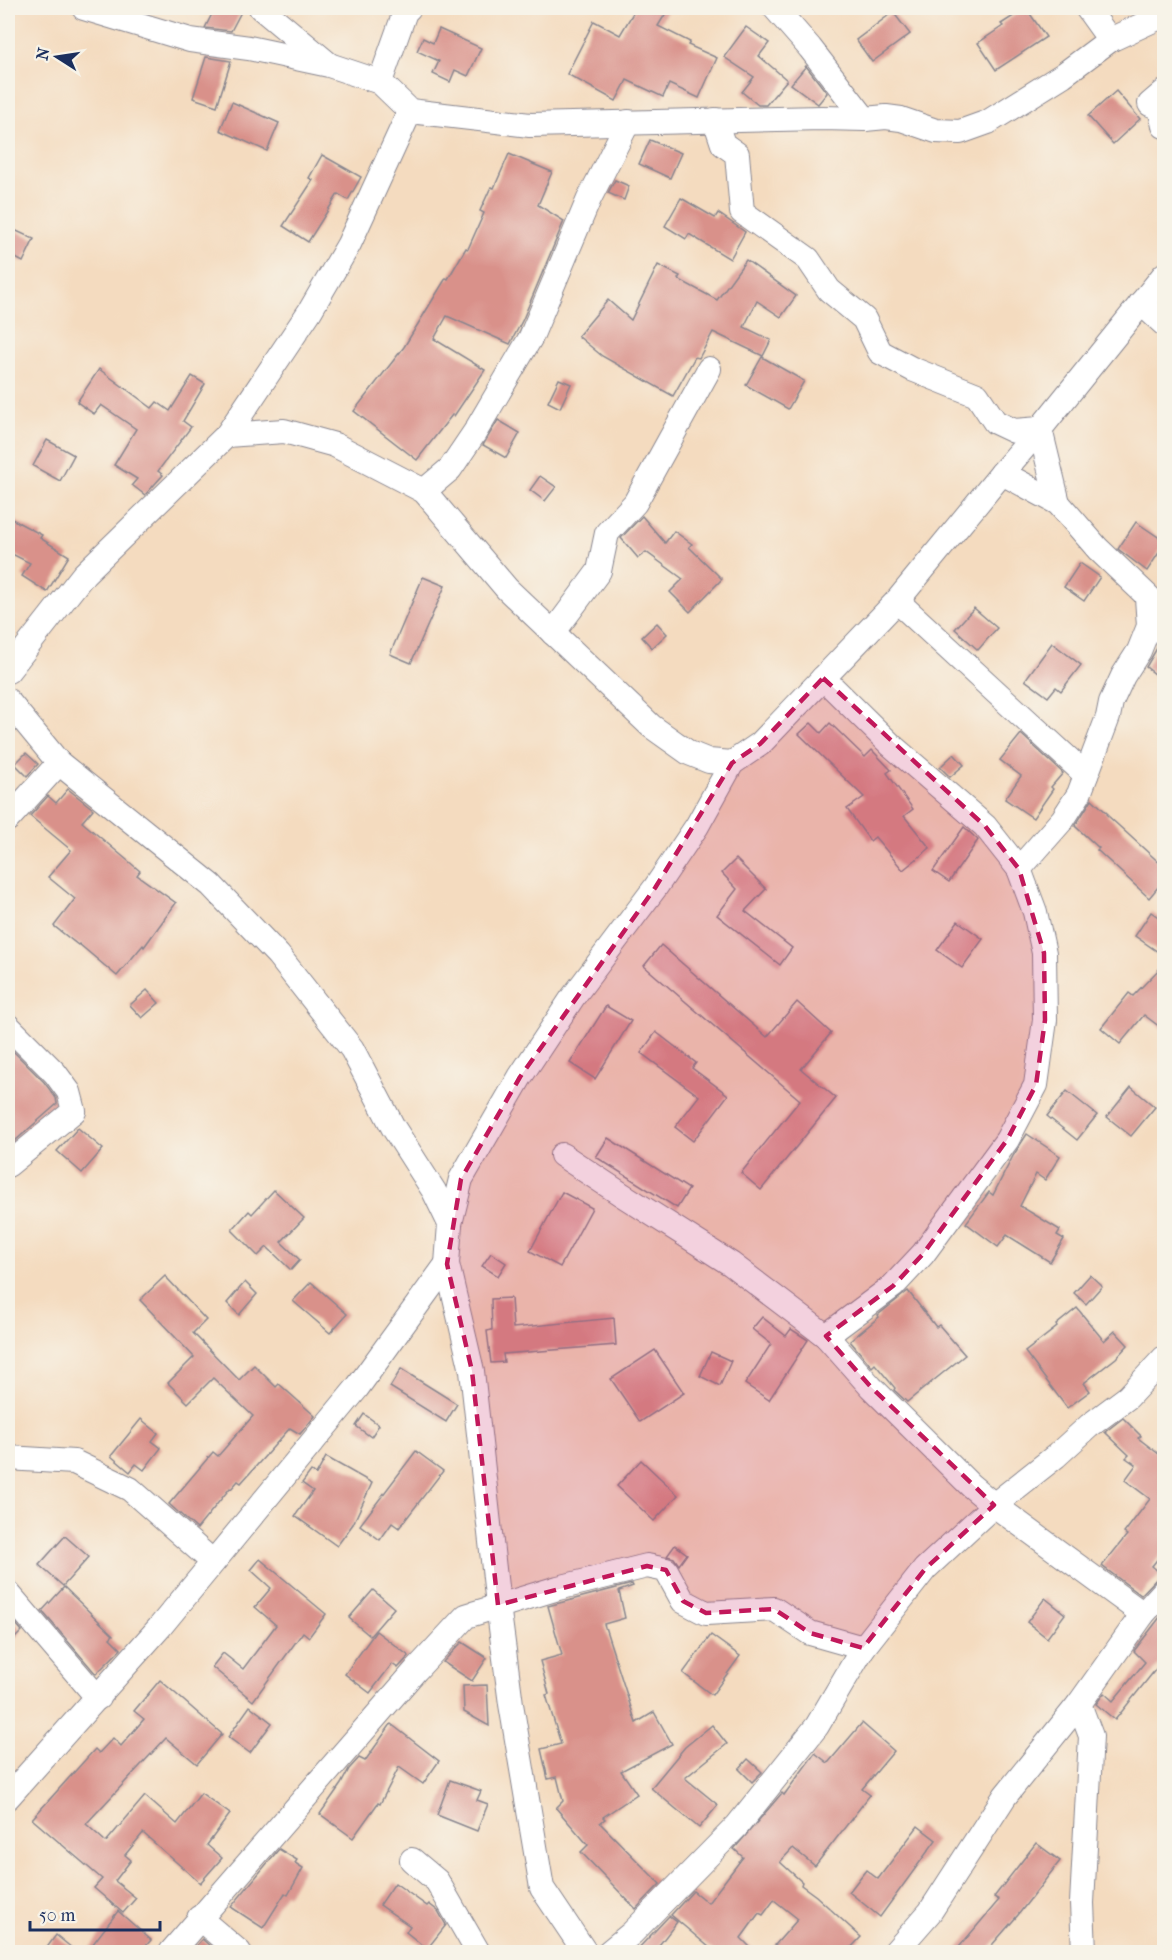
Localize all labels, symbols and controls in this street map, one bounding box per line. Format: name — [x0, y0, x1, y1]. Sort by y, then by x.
north arrow — [27, 27, 87, 87]
text: N — [32, 45, 54, 62]
scale bar — [30, 1894, 160, 1932]
text: 50 m — [39, 1905, 76, 1926]

